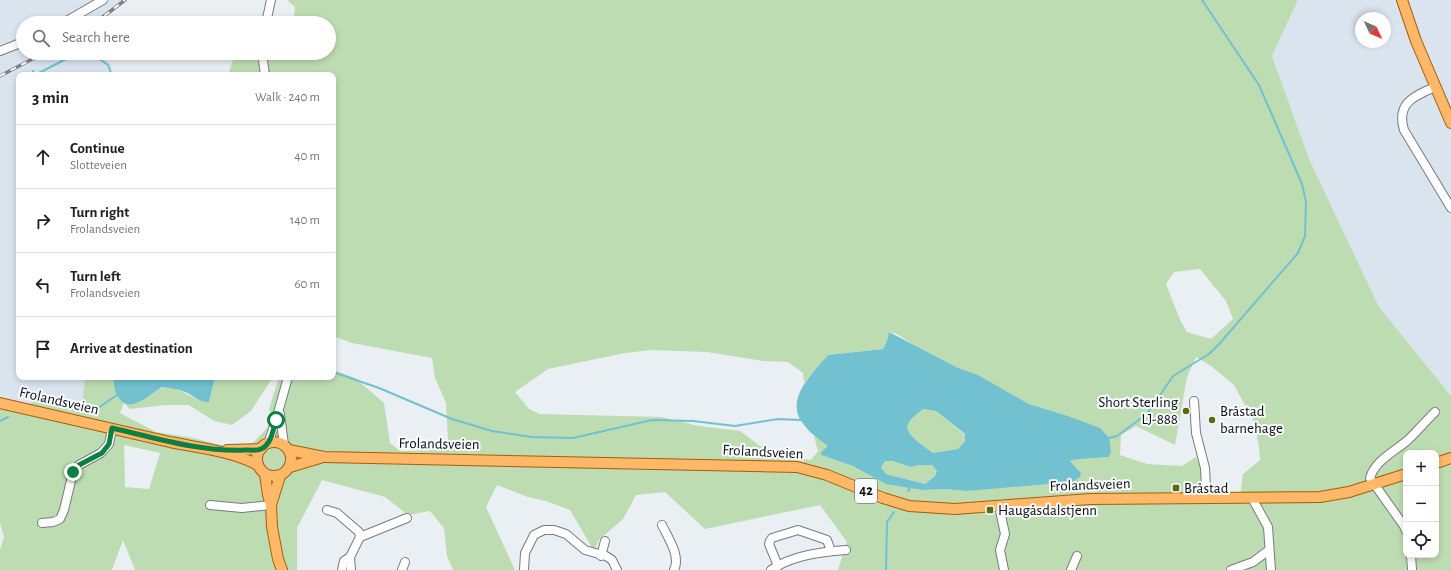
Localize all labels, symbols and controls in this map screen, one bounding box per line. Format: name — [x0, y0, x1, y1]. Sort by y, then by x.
north arrow — [1355, 12, 1391, 48]
search box — [16, 16, 336, 60]
icon: search — [30, 27, 52, 49]
text: Search here — [62, 30, 130, 45]
text: 3 min — [32, 89, 69, 106]
text: Walk · 240 m — [255, 91, 320, 104]
text: Continue — [70, 141, 125, 156]
icon: ahead — [32, 146, 54, 168]
text: 40 m — [294, 150, 320, 163]
text: Slotteveien — [70, 159, 127, 172]
text: Turn right — [70, 205, 129, 220]
icon: right — [32, 210, 54, 232]
text: 140 m — [290, 214, 320, 227]
text: Frolandsveien — [70, 223, 140, 236]
text: Turn left — [70, 269, 121, 284]
icon: left — [32, 274, 54, 296]
text: 60 m — [294, 278, 320, 291]
text: Frolandsveien — [70, 287, 140, 300]
icon: arrive — [32, 338, 54, 360]
text: Arrive at destination — [70, 341, 193, 356]
street label: Frolandsveien — [18, 385, 100, 417]
place label: Short Sterling LJ-888 — [1098, 395, 1179, 427]
place label: Bråstad barnehage — [1220, 404, 1283, 436]
marker: Short Sterling LJ-888 — [1181, 406, 1191, 416]
route start — [267, 411, 285, 429]
marker: Bråstad barnehage — [1207, 415, 1217, 425]
street label: Frolandsveien — [398, 436, 480, 452]
street label: Frolandsveien — [722, 442, 804, 462]
map controls — [1403, 450, 1439, 558]
button: + — [1403, 450, 1439, 486]
route end — [64, 463, 82, 481]
street label: Frolandsveien — [1049, 476, 1131, 494]
road number: 42 — [855, 479, 877, 503]
place label: Bråstad — [1184, 481, 1229, 496]
marker: Bråstad — [1171, 483, 1181, 493]
button: − — [1403, 486, 1439, 522]
place label: Haugåsdalstjenn — [998, 503, 1097, 518]
marker: Haugåsdalstjenn — [985, 505, 995, 515]
button: locate — [1403, 522, 1439, 558]

